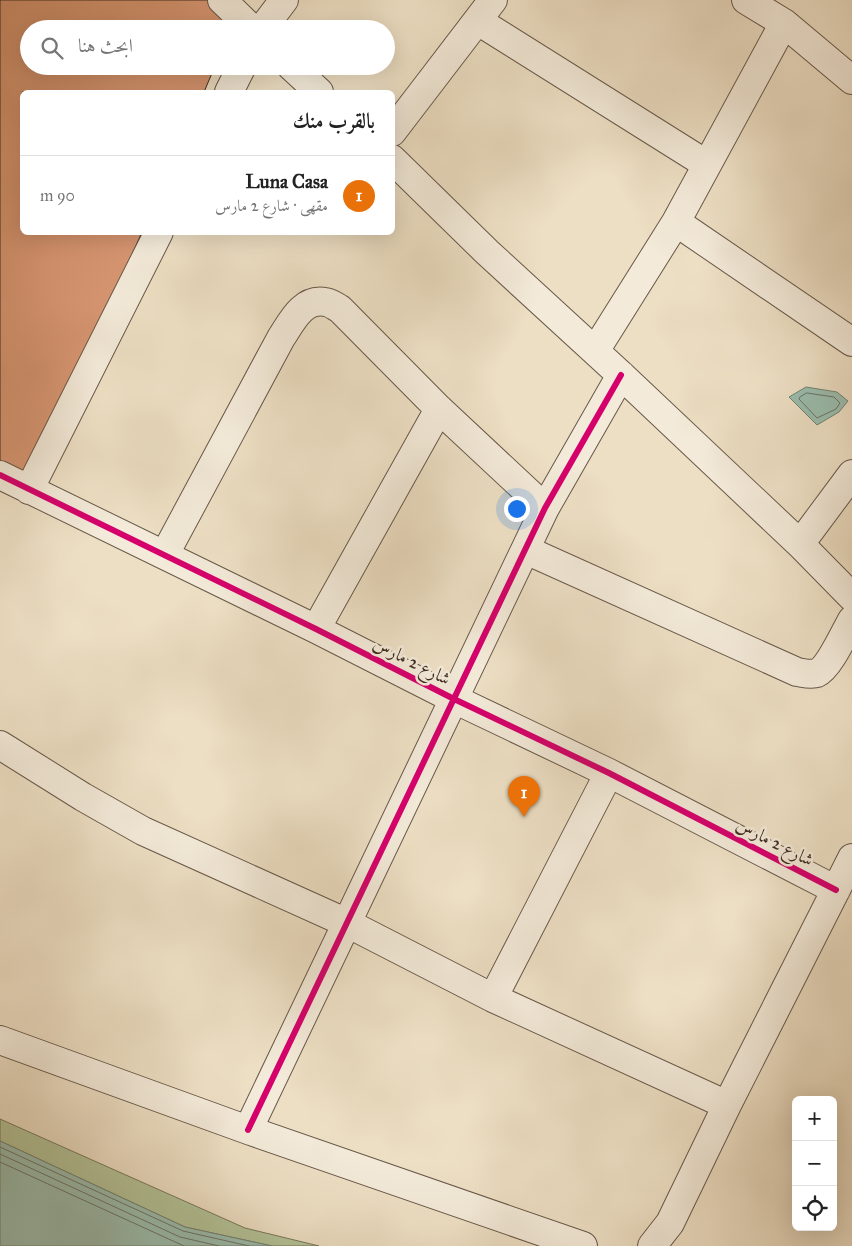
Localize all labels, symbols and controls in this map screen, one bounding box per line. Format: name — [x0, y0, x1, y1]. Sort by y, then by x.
search box — [20, 20, 395, 75]
icon: search — [38, 34, 66, 62]
text: ابحث هنا — [78, 34, 133, 57]
text: بالقرب منك — [293, 108, 375, 134]
text: Luna Casa — [246, 170, 328, 193]
text: 90 m — [40, 186, 75, 205]
text: 1 — [356, 186, 362, 205]
text: مقهى · شارع 2 مارس — [215, 196, 328, 215]
your location — [504, 496, 530, 522]
street label: شارع 2 مارس — [368, 632, 454, 693]
pin: 1 — [508, 776, 540, 817]
street label: شارع 2 مارس — [731, 813, 817, 874]
map controls — [792, 1096, 837, 1231]
button: + — [792, 1096, 837, 1141]
button: − — [792, 1141, 837, 1186]
button: locate — [792, 1186, 837, 1231]

